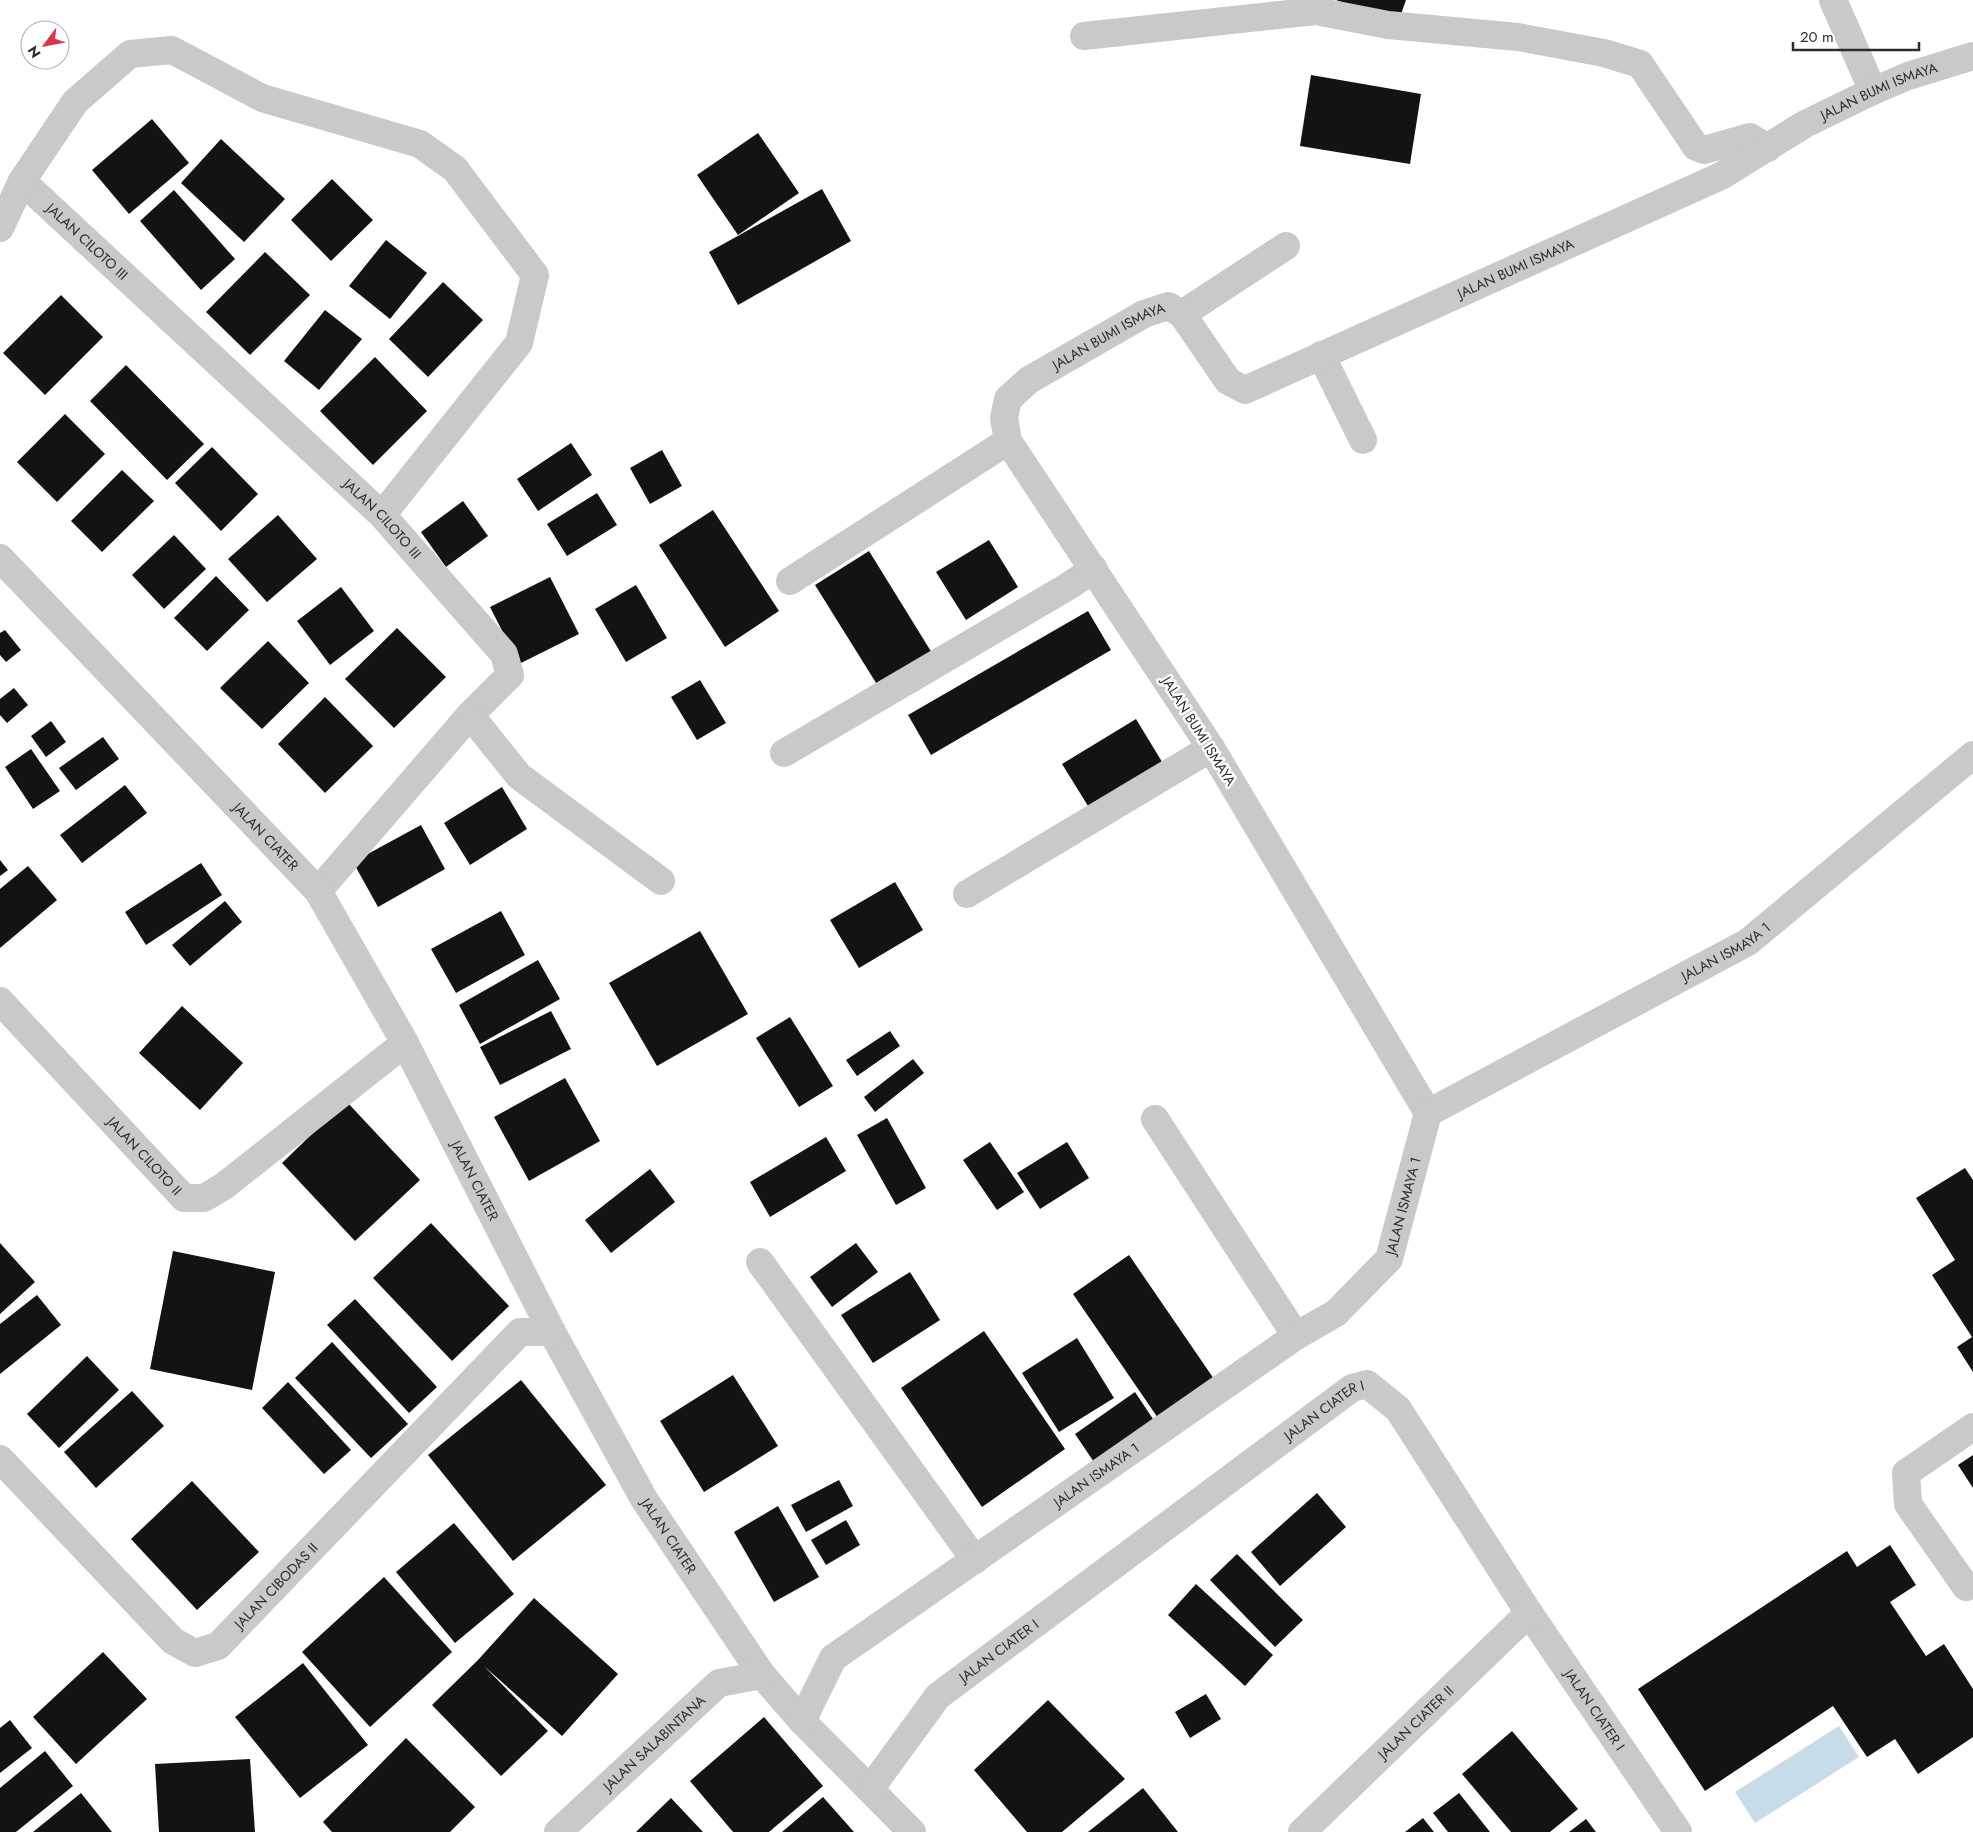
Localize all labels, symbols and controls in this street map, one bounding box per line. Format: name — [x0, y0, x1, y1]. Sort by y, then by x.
north arrow — [20, 20, 70, 70]
scale bar — [1793, 20, 1919, 52]
text: 20 m — [1800, 26, 1834, 48]
text: N — [23, 42, 45, 62]
street label: JALAN BUMI ISMAYA — [1815, 57, 1941, 126]
street label: JALAN CILOTO III — [41, 197, 132, 284]
street label: JALAN BUMI ISMAYA — [1452, 233, 1578, 304]
street label: JALAN BUMI ISMAYA — [1047, 297, 1168, 376]
street label: JALAN CILOTO III — [338, 473, 426, 563]
street label: JALAN BUMI ISMAYA — [1156, 671, 1241, 790]
street label: JALAN CIATER — [227, 797, 303, 875]
street label: JALAN ISMAYA 1 — [1676, 917, 1775, 987]
street label: JALAN CILOTO II — [101, 1111, 187, 1200]
street label: JALAN CIATER — [445, 1136, 504, 1224]
street label: JALAN ISMAYA 1 — [1380, 1155, 1426, 1259]
street label: JALAN CIATER I — [1278, 1375, 1366, 1446]
street label: JALAN ISMAYA 1 — [1048, 1438, 1143, 1513]
street label: JALAN CIATER — [635, 1493, 701, 1578]
street label: JALAN CIBODAS II — [228, 1538, 322, 1635]
street label: JALAN CIATER I — [953, 1614, 1043, 1688]
street label: JALAN CIATER I — [1559, 1663, 1630, 1754]
street label: JALAN CIATER II — [1372, 1681, 1458, 1765]
street label: JALAN SALABINTANA — [597, 1690, 710, 1797]

